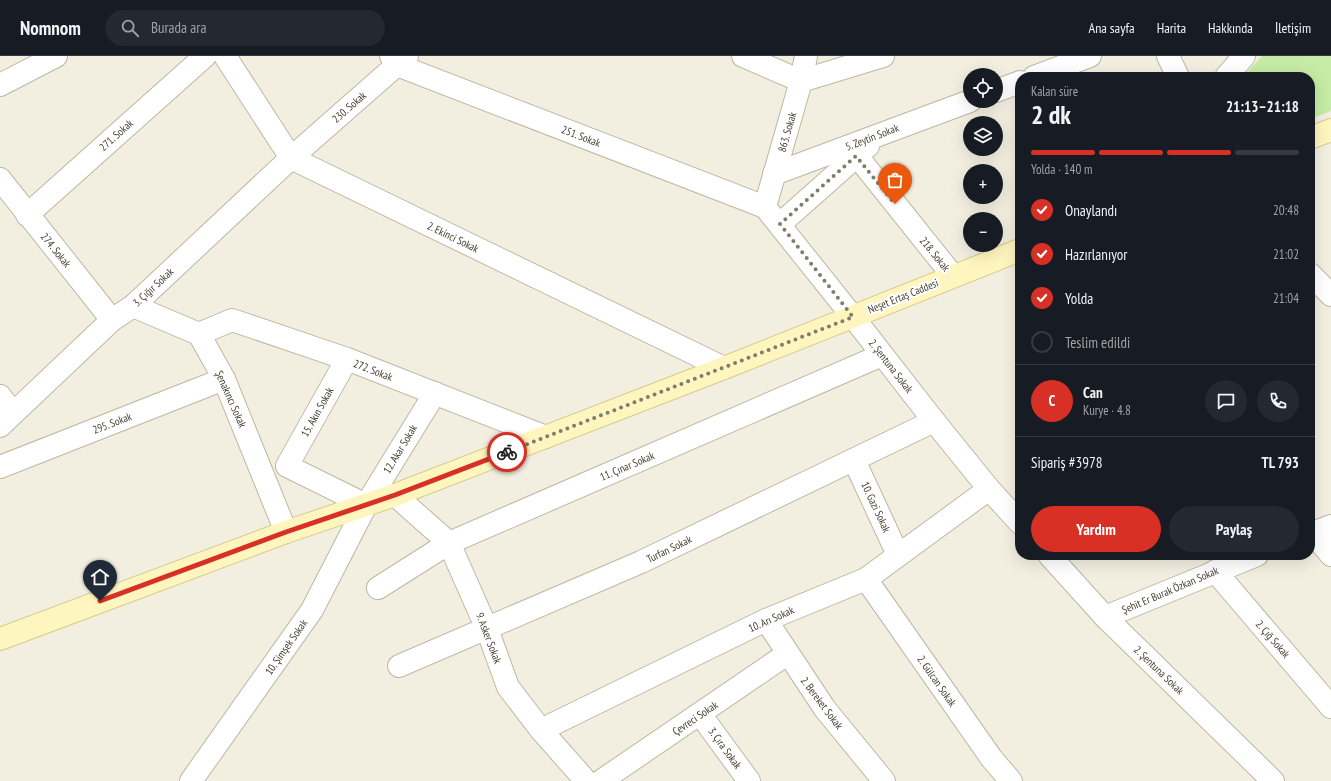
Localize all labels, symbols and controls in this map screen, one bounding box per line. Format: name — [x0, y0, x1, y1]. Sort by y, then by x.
search box — [105, 10, 385, 46]
text: Nomnom — [20, 16, 81, 40]
icon: search — [119, 17, 141, 39]
text: Burada ara — [151, 18, 206, 37]
text: Ana sayfa — [1089, 19, 1135, 37]
text: Harita — [1157, 19, 1186, 37]
text: Hakkında — [1208, 19, 1253, 37]
text: İletişim — [1275, 19, 1311, 37]
map controls — [963, 68, 1003, 252]
button: locate — [963, 68, 1003, 108]
text: Kalan süre — [1031, 83, 1078, 100]
street label: 230. Sokak — [329, 88, 370, 126]
text: 21:13–21:18 — [1226, 97, 1299, 116]
text: 2 dk — [1031, 98, 1071, 131]
street label: 863. Sokak — [775, 110, 800, 154]
street label: 271. Sokak — [96, 116, 136, 154]
button: layers — [963, 116, 1003, 156]
street label: 5. Zeytin Sokak — [843, 120, 901, 154]
street label: 251. Sokak — [559, 122, 603, 150]
text: Yolda · 140 m — [1031, 161, 1093, 178]
pin — [878, 163, 912, 204]
button: + — [963, 164, 1003, 204]
icon: bag — [884, 169, 906, 191]
icon: check — [1031, 199, 1053, 221]
text: Onaylandı — [1065, 201, 1117, 220]
text: 20:48 — [1273, 202, 1299, 219]
button: − — [963, 212, 1003, 252]
street label: 2. Ekinci Sokak — [425, 218, 482, 256]
street label: 274. Sokak — [38, 230, 75, 271]
street label: 218. Sokak — [917, 234, 954, 275]
icon: check — [1031, 243, 1053, 265]
text: Hazırlanıyor — [1065, 245, 1127, 264]
text: 21:02 — [1273, 246, 1299, 263]
street label: 3. Çığır Sokak — [130, 264, 177, 309]
street label: Neşet Ertaş Caddesi — [866, 275, 940, 317]
icon: check — [1031, 287, 1053, 309]
text: Yolda — [1065, 289, 1093, 308]
text: 21:04 — [1273, 290, 1299, 307]
text: Teslim edildi — [1065, 333, 1130, 352]
street label: 2. Şentuna Sokak — [866, 336, 917, 396]
street label: 272. Sokak — [351, 356, 395, 384]
street label: Şenakıncı Sokak — [212, 368, 250, 430]
button: chat — [1205, 380, 1247, 422]
button: phone — [1257, 380, 1299, 422]
text: Can — [1083, 383, 1103, 402]
street label: 15. Akın Sokak — [298, 384, 337, 439]
text: C — [1049, 391, 1055, 410]
text: Kurye · 4.8 — [1083, 402, 1131, 419]
street label: 295. Sokak — [90, 409, 134, 437]
street label: 12. Akar Sokak — [380, 421, 420, 476]
courier — [487, 432, 527, 472]
icon: bike — [496, 441, 518, 463]
street label: 11. Çınar Sokak — [598, 448, 657, 484]
text: Sipariş #3978 — [1031, 453, 1103, 472]
text: TL 793 — [1262, 453, 1299, 472]
street label: 10. Gazi Sokak — [858, 479, 894, 535]
button: Yardım — [1031, 506, 1161, 552]
button: Paylaş — [1169, 506, 1299, 552]
street label: Turfan Sokak — [644, 532, 695, 566]
pin — [83, 560, 117, 601]
street label: Şehit Er Burak Özkan Sokak — [1120, 563, 1221, 617]
icon: home — [89, 566, 111, 588]
street label: 10. Arı Sokak — [746, 602, 797, 635]
street label: 9. Asker Sokak — [473, 610, 505, 666]
street label: 10. Şimşek Sokak — [262, 616, 311, 678]
street label: 2. Çığ Sokak — [1253, 617, 1294, 661]
street label: 2. Şentuna Sokak — [1131, 643, 1188, 698]
street label: 2. Gülcan Sokak — [914, 653, 960, 710]
street label: 2. Bereket Sokak — [798, 674, 847, 733]
street label: Çevreci Sokak — [670, 697, 721, 738]
street label: 3. Çıra Sokak — [705, 724, 745, 772]

